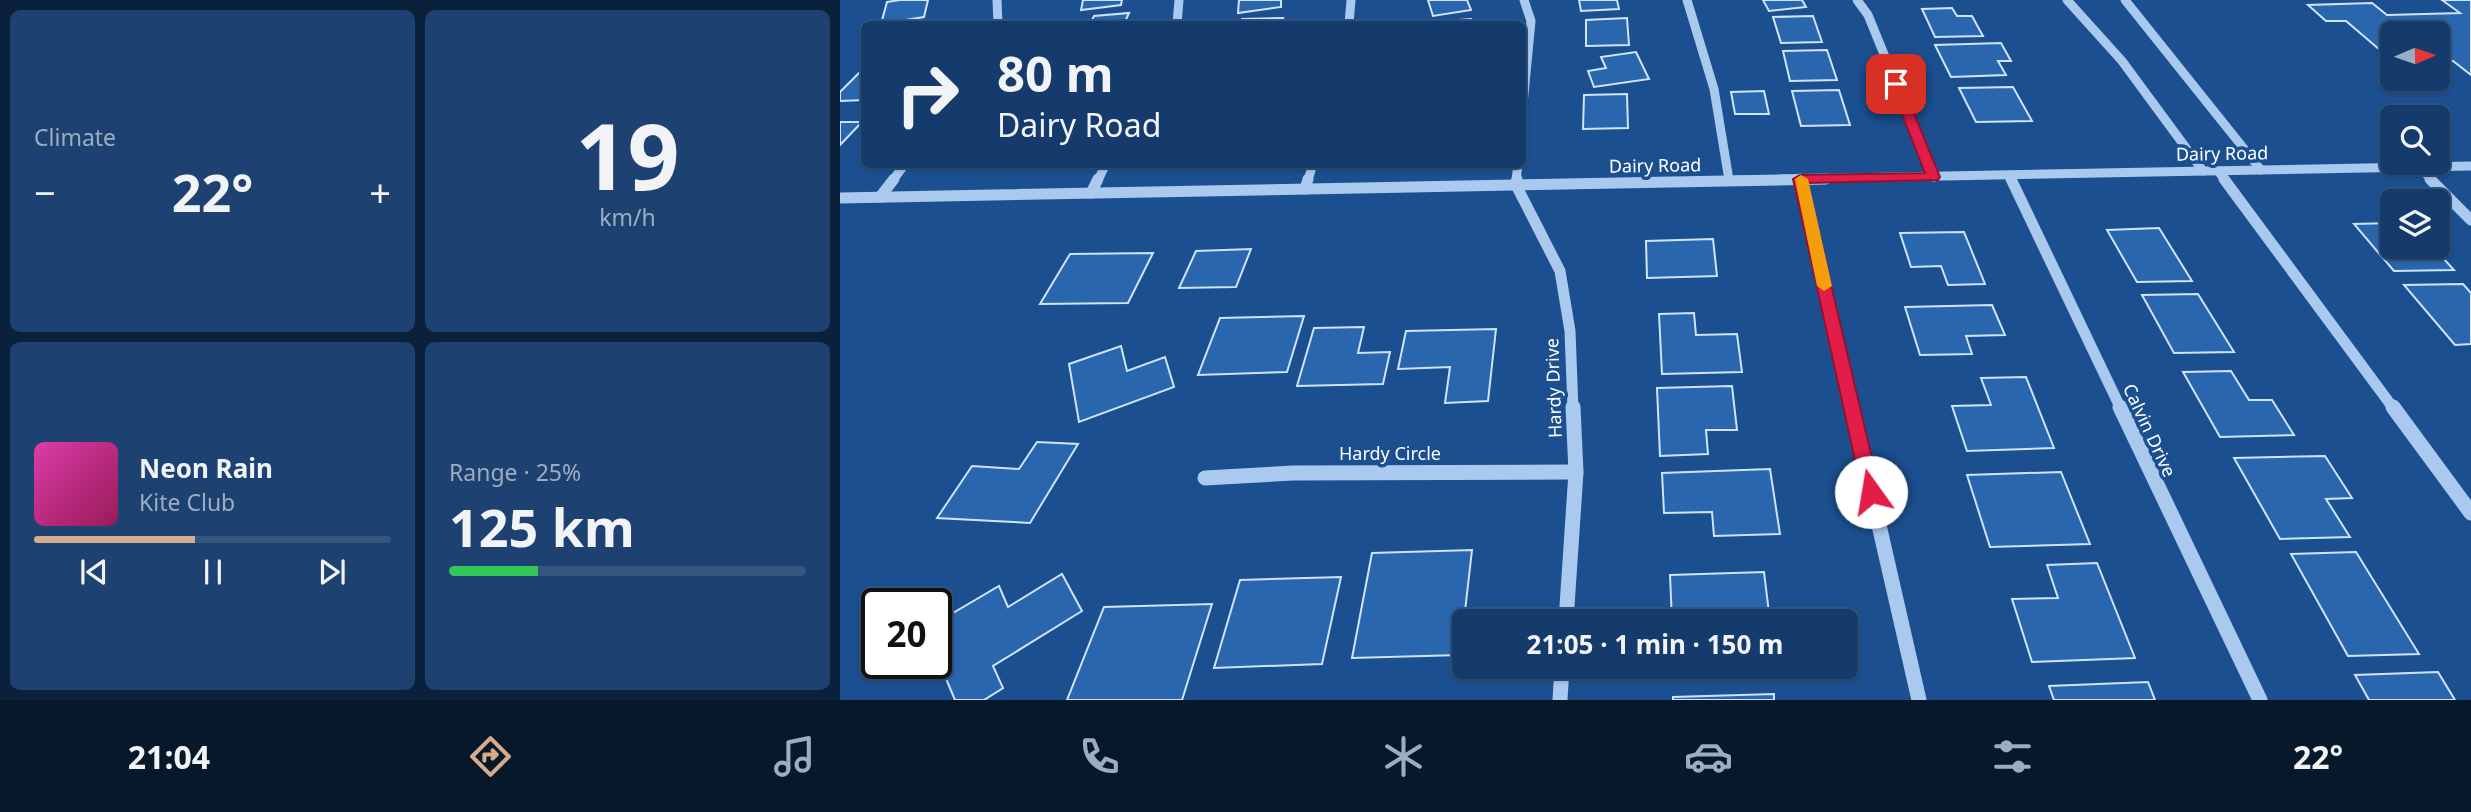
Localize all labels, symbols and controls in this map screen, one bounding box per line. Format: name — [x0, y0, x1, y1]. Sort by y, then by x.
north arrow — [2380, 21, 2450, 91]
map controls — [2380, 21, 2450, 259]
text: 80 m — [997, 40, 1114, 106]
icon: right — [882, 49, 973, 140]
pin — [1866, 54, 1926, 114]
icon: arrive — [1877, 65, 1915, 103]
text: 19 — [575, 93, 680, 217]
text: Dairy Road — [997, 103, 1161, 146]
button: search — [2380, 105, 2450, 175]
text: Climate — [34, 121, 116, 153]
street label: Dairy Road — [2176, 140, 2268, 166]
street label: Dairy Road — [1609, 152, 1701, 178]
text: 22° — [172, 156, 253, 227]
text: − — [34, 166, 56, 218]
text: + — [369, 166, 391, 218]
button: layers — [2380, 189, 2450, 259]
text: km/h — [599, 201, 656, 233]
street label: Hardy Drive — [1539, 338, 1567, 438]
street label: Calvin Drive — [2118, 380, 2182, 480]
street label: Hardy Circle — [1339, 441, 1441, 465]
text: Neon Rain — [139, 450, 273, 486]
position arrow — [1834, 455, 1908, 529]
text: Range · 25% — [449, 456, 581, 488]
text: Kite Club — [139, 486, 235, 518]
text: 125 km — [449, 491, 635, 562]
icon: previous — [75, 553, 113, 591]
icon: pause — [194, 553, 232, 591]
icon: next — [313, 553, 351, 591]
speed limit sign: 20 — [861, 588, 952, 679]
text: 21:05 · 1 min · 150 m — [1527, 626, 1783, 662]
icon: directions — [466, 732, 515, 781]
icon: music — [770, 732, 819, 781]
icon: phone — [1075, 732, 1124, 781]
icon: climate — [1379, 732, 1428, 781]
icon: car — [1684, 732, 1733, 781]
icon: filters — [1988, 732, 2037, 781]
text: 21:04 — [128, 735, 210, 778]
text: 22° — [2293, 735, 2343, 778]

